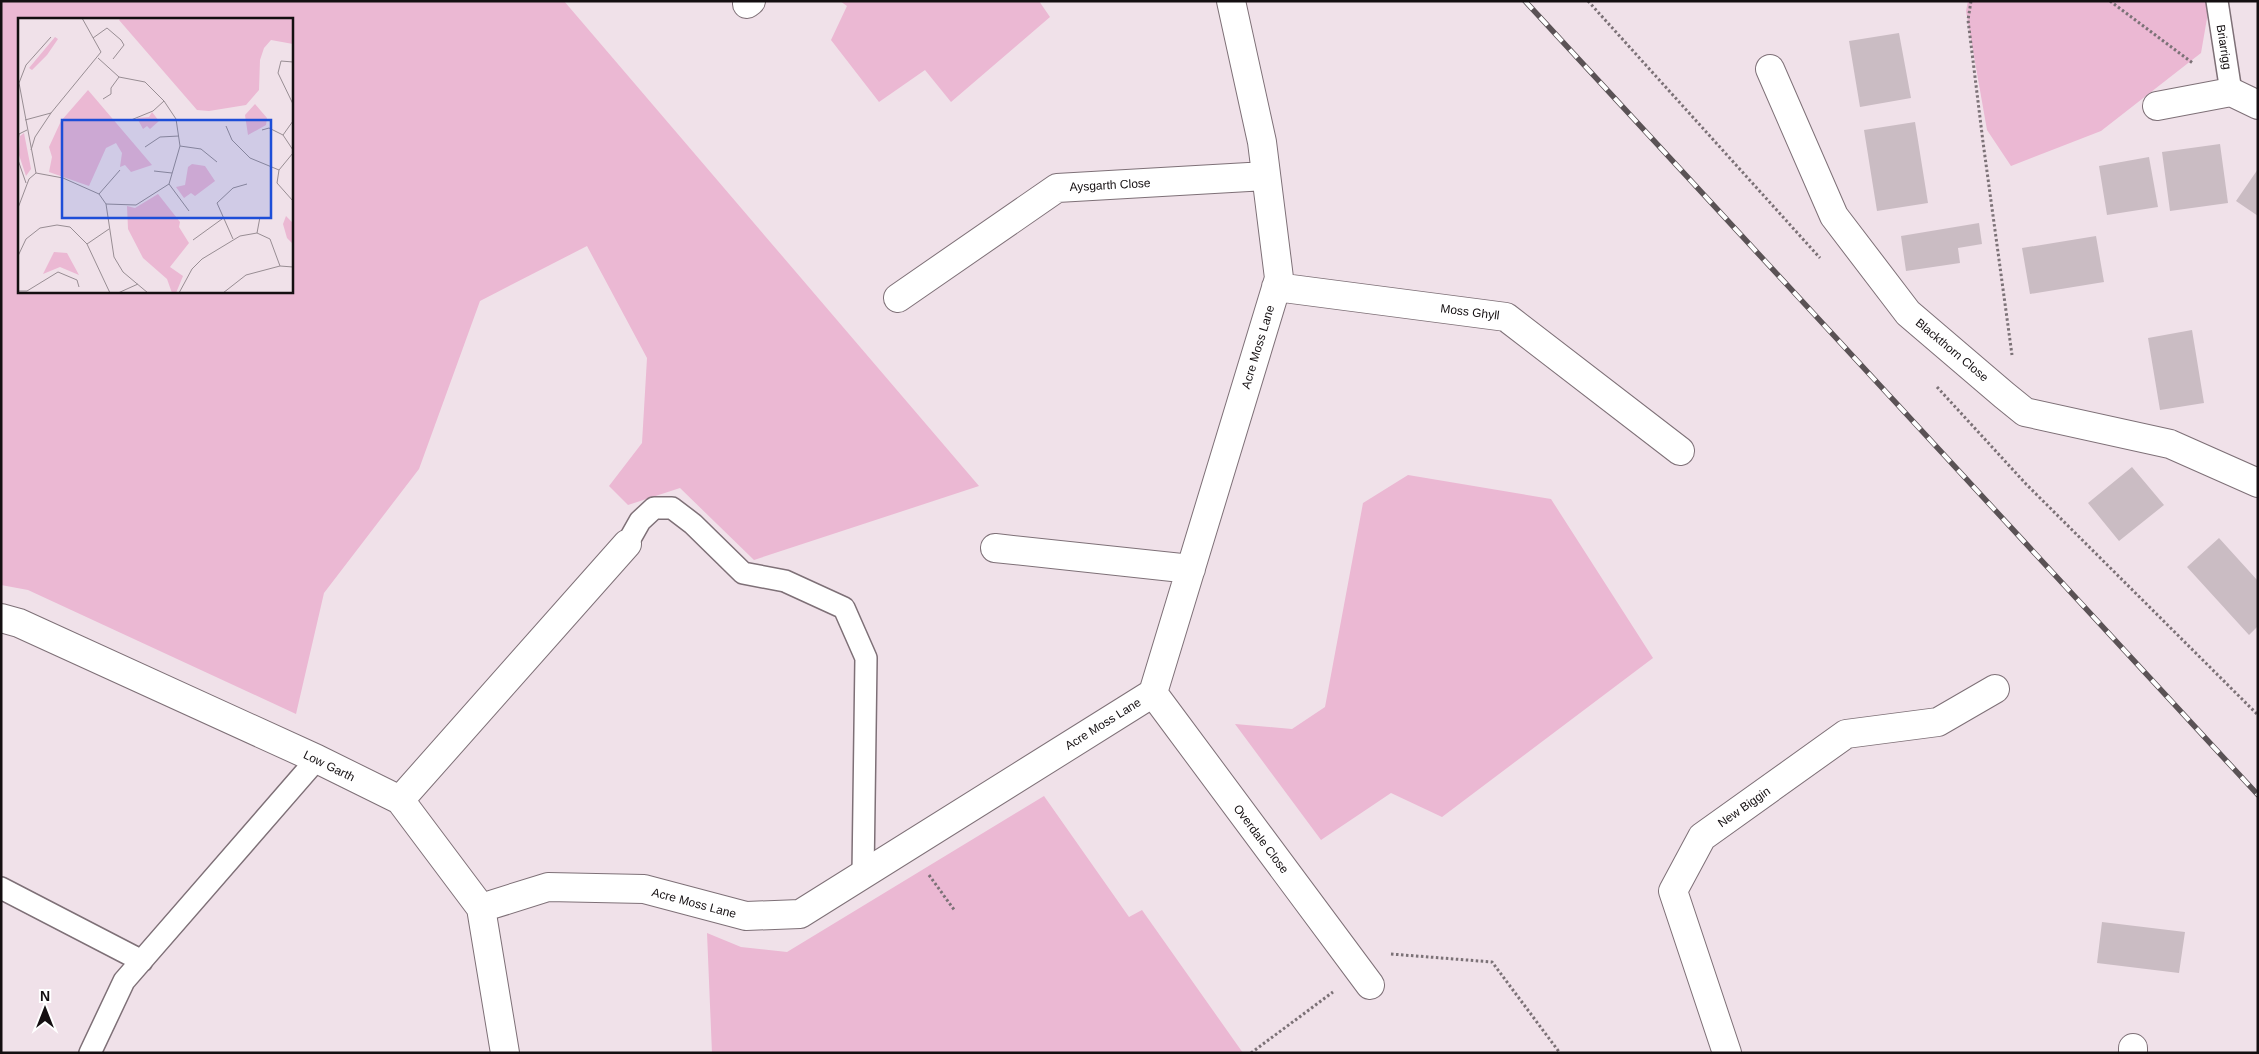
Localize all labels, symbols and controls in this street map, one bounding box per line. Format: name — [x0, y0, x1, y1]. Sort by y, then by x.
inset map — [18, 18, 292, 292]
street label: Briarrigg — [2214, 24, 2234, 70]
street label: Aysgarth Close — [1069, 176, 1151, 194]
street label: Moss Ghyll — [1440, 301, 1500, 323]
street label: Acre Moss Lane — [1239, 303, 1277, 391]
street label: Blackthorn Close — [1913, 315, 1991, 385]
street label: Acre Moss Lane — [1063, 695, 1144, 753]
street label: Low Garth — [301, 748, 357, 784]
street label: New Biggin — [1715, 784, 1773, 830]
street label: Overdale Close — [1231, 802, 1292, 876]
street label: Acre Moss Lane — [650, 885, 738, 921]
north arrow — [20, 984, 70, 1034]
text: N — [40, 988, 50, 1004]

